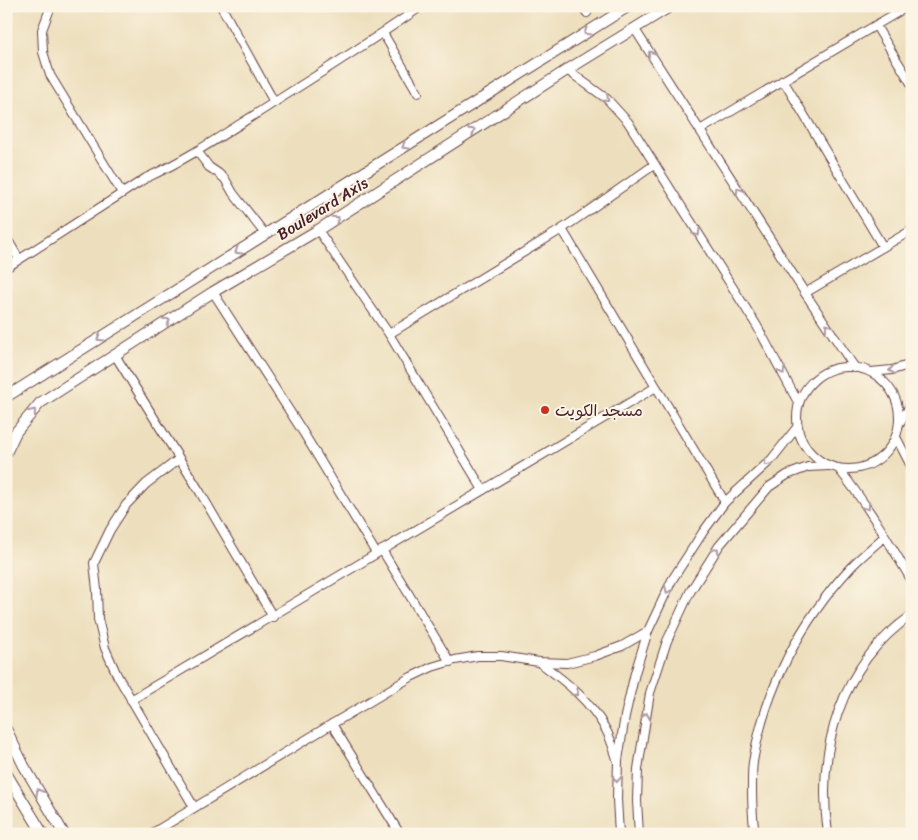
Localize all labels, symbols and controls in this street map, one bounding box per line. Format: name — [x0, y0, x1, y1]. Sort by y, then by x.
one-way arrow — [584, 26, 593, 35]
one-way arrow — [647, 51, 657, 60]
one-way arrow — [601, 93, 610, 102]
one-way arrow — [467, 128, 476, 137]
one-way arrow — [401, 140, 410, 150]
street label: Boulevard Axis — [271, 169, 374, 248]
one-way arrow — [736, 187, 745, 196]
one-way arrow — [330, 215, 339, 225]
one-way arrow — [691, 227, 701, 236]
one-way arrow — [234, 245, 243, 255]
one-way arrow — [162, 318, 171, 328]
one-way arrow — [824, 323, 834, 332]
one-way arrow — [97, 331, 106, 341]
one-way arrow — [887, 364, 896, 374]
one-way arrow — [776, 366, 786, 375]
place label: مسجد الكويت — [555, 396, 643, 425]
marker: مسجد الكويت — [539, 404, 551, 416]
one-way arrow — [27, 409, 35, 418]
one-way arrow — [764, 457, 773, 466]
one-way arrow — [861, 502, 870, 511]
one-way arrow — [710, 548, 719, 557]
one-way arrow — [663, 585, 674, 594]
one-way arrow — [571, 687, 580, 696]
one-way arrow — [641, 711, 651, 720]
one-way arrow — [612, 776, 622, 784]
one-way arrow — [35, 788, 45, 797]

